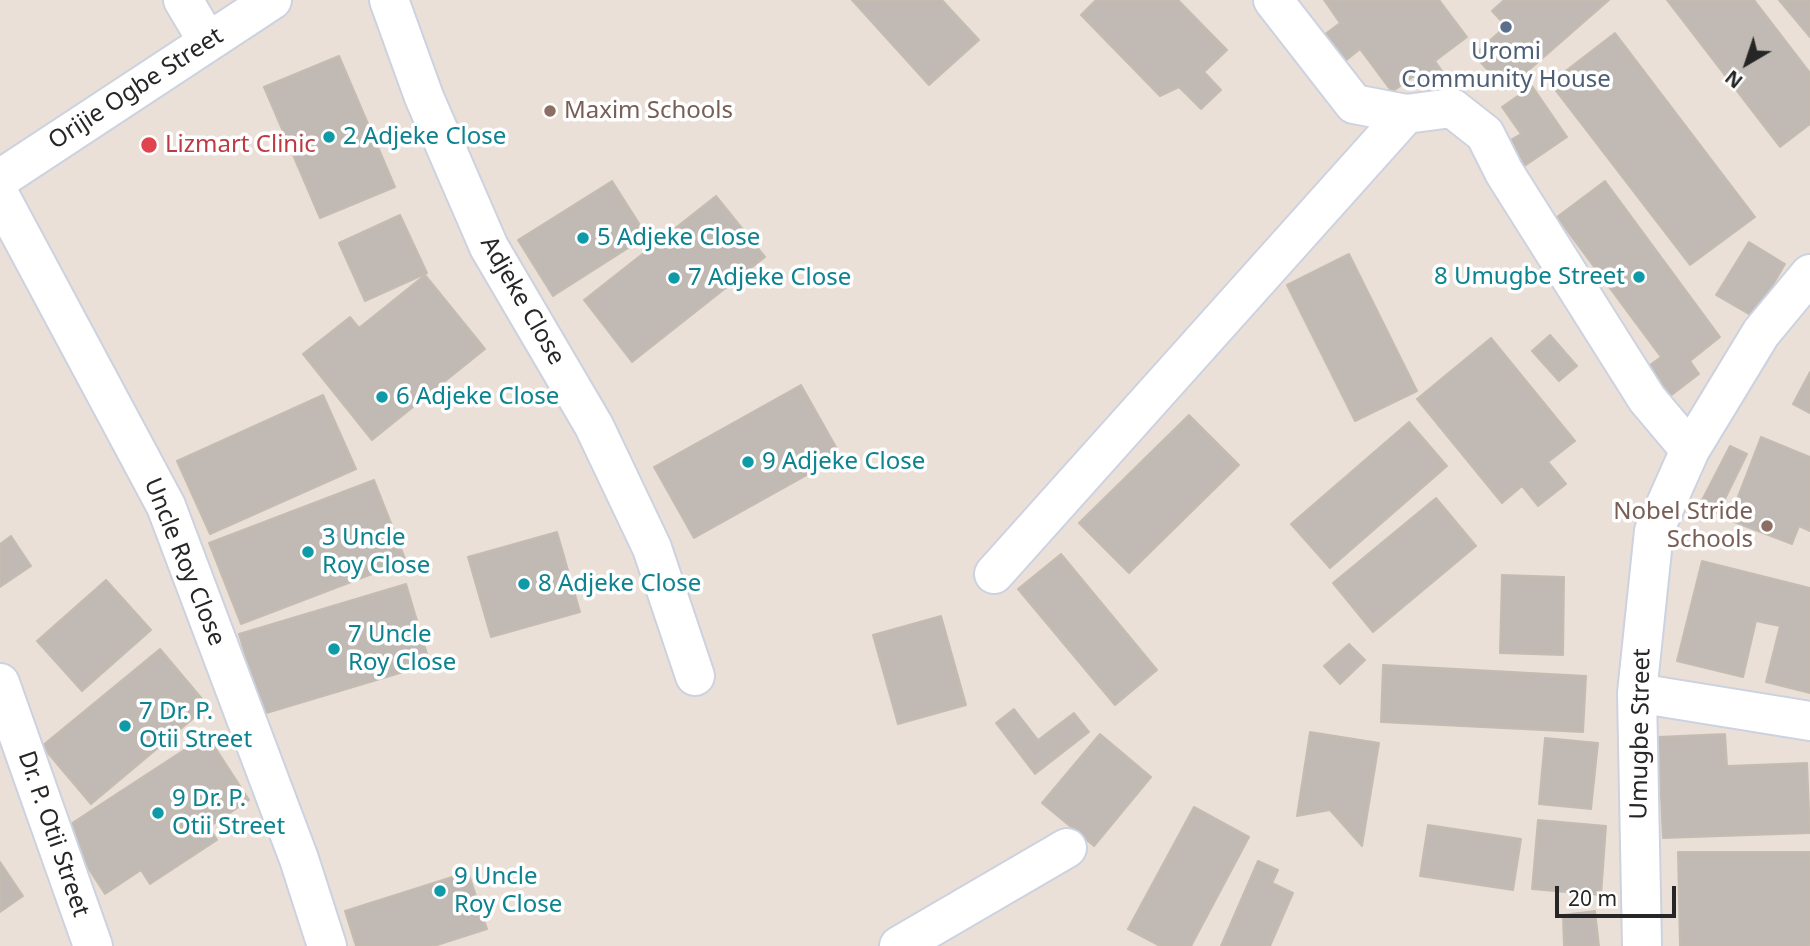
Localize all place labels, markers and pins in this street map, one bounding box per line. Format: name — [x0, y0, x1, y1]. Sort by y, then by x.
marker: Uromi Community House — [1498, 19, 1514, 35]
place label: Uromi Community House — [1401, 38, 1611, 94]
place label: Maxim Schools — [564, 97, 733, 125]
marker: Maxim Schools — [542, 103, 558, 119]
place label: 2 Adjeke Close — [343, 123, 506, 151]
marker: 2 Adjeke Close — [321, 129, 337, 145]
place label: Lizmart Clinic — [165, 131, 316, 159]
marker: Lizmart Clinic — [139, 135, 159, 155]
place label: 5 Adjeke Close — [597, 224, 760, 252]
marker: 5 Adjeke Close — [575, 230, 591, 246]
place label: 8 Umugbe Street — [1434, 263, 1625, 291]
place label: 7 Adjeke Close — [688, 264, 851, 292]
marker: 8 Umugbe Street — [1631, 269, 1647, 285]
marker: 7 Adjeke Close — [666, 270, 682, 286]
place label: 6 Adjeke Close — [396, 383, 559, 411]
marker: 6 Adjeke Close — [374, 389, 390, 405]
place label: 9 Adjeke Close — [762, 448, 925, 476]
marker: 9 Adjeke Close — [740, 454, 756, 470]
place label: Nobel Stride Schools — [1613, 498, 1753, 554]
marker: Nobel Stride Schools — [1759, 518, 1775, 534]
place label: 3 Uncle Roy Close — [322, 524, 430, 580]
marker: 3 Uncle Roy Close — [300, 544, 316, 560]
place label: 8 Adjeke Close — [538, 570, 701, 598]
marker: 8 Adjeke Close — [516, 576, 532, 592]
place label: 7 Uncle Roy Close — [348, 621, 456, 677]
marker: 7 Uncle Roy Close — [326, 641, 342, 657]
place label: 7 Dr. P. Otii Street — [139, 698, 252, 754]
marker: 7 Dr. P. Otii Street — [117, 718, 133, 734]
place label: 9 Dr. P. Otii Street — [172, 785, 285, 841]
marker: 9 Dr. P. Otii Street — [150, 805, 166, 821]
place label: 9 Uncle Roy Close — [454, 863, 562, 919]
marker: 9 Uncle Roy Close — [432, 883, 448, 899]

